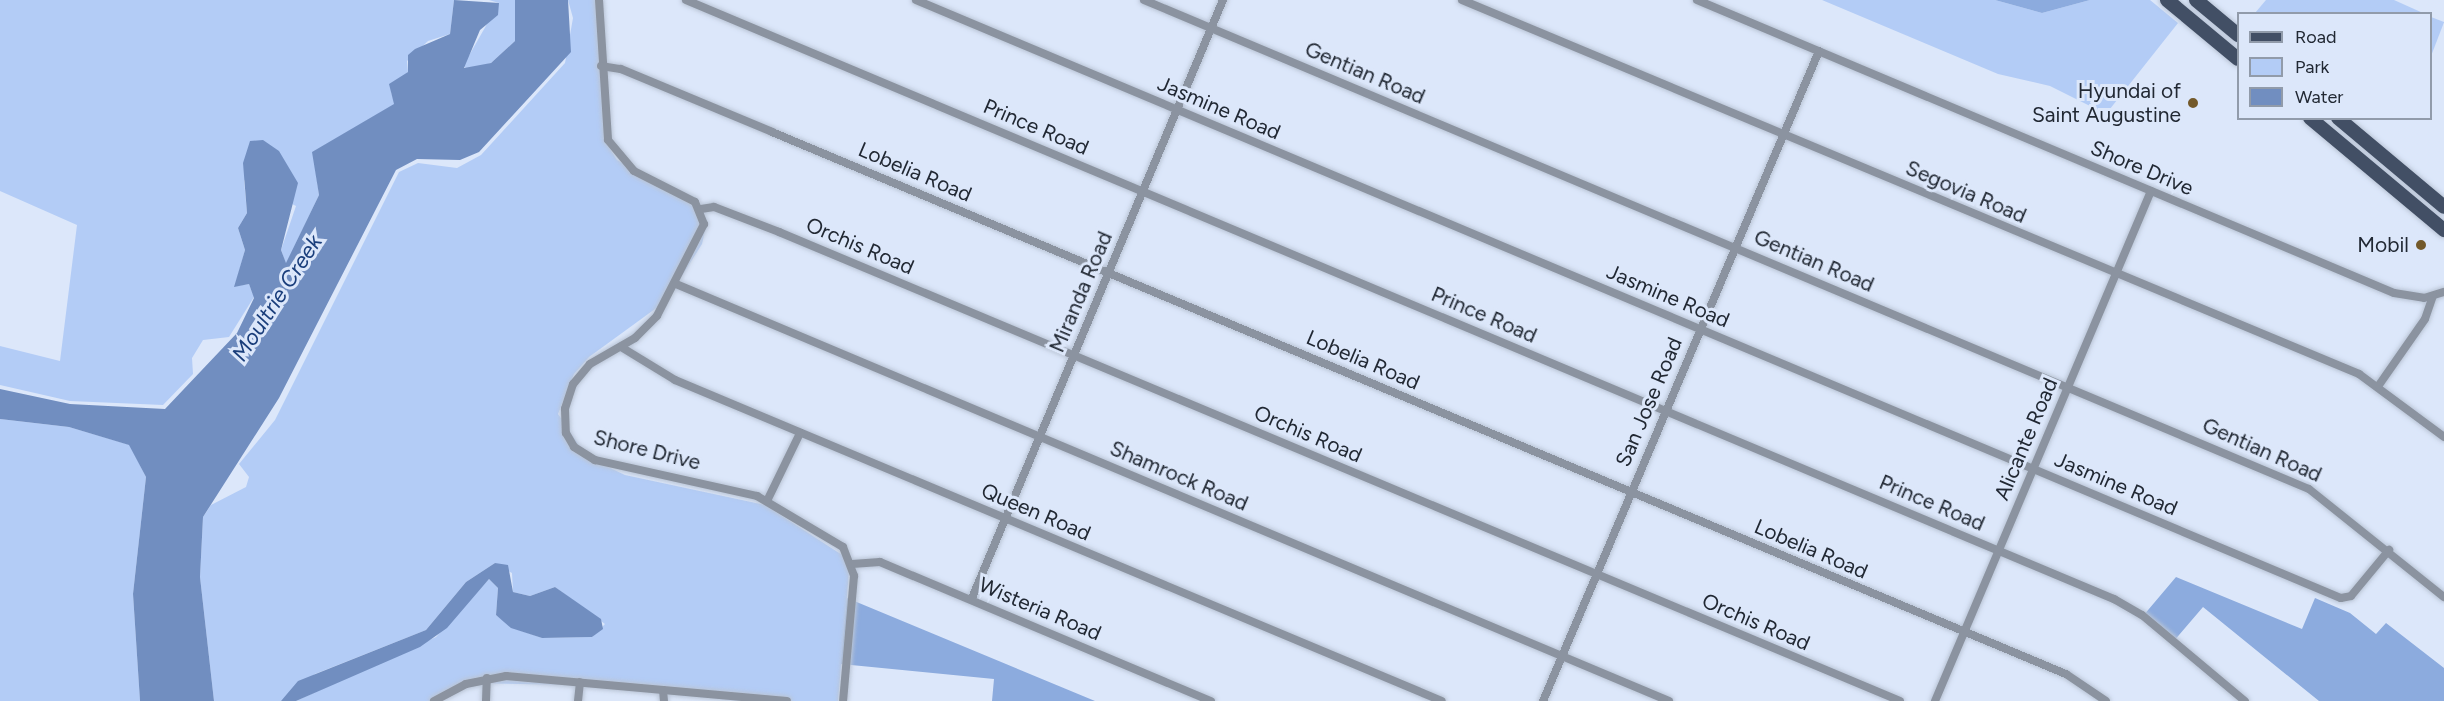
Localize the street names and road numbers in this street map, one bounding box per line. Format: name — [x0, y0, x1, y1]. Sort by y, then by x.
street label: Gentian Road — [1301, 36, 1429, 110]
street label: Jasmine Road — [1154, 71, 1284, 145]
street label: Prince Road — [979, 93, 1093, 161]
street label: Shore Drive — [2087, 135, 2197, 201]
street label: Lobelia Road — [855, 137, 975, 207]
street label: Segovia Road — [1902, 155, 2030, 229]
street label: Orchis Road — [802, 212, 918, 280]
street label: Gentian Road — [1750, 224, 1878, 298]
street label: Miranda Road — [1044, 228, 1118, 356]
street label: Jasmine Road — [1603, 259, 1733, 333]
street label: Prince Road — [1427, 281, 1541, 349]
street label: Lobelia Road — [1303, 325, 1423, 395]
street label: San Jose Road — [1610, 333, 1688, 471]
street label: Alicante Road — [1989, 374, 2063, 504]
street label: Orchis Road — [1250, 400, 1366, 468]
street label: Gentian Road — [2198, 412, 2326, 488]
street label: Shore Drive — [591, 425, 703, 475]
street label: Shamrock Road — [1106, 436, 1252, 516]
street label: Jasmine Road — [2051, 447, 2181, 521]
street label: Prince Road — [1875, 469, 1989, 537]
street label: Queen Road — [978, 478, 1094, 546]
street label: Lobelia Road — [1751, 514, 1871, 584]
street label: Wisteria Road — [975, 572, 1105, 646]
street label: Orchis Road — [1698, 588, 1814, 656]

